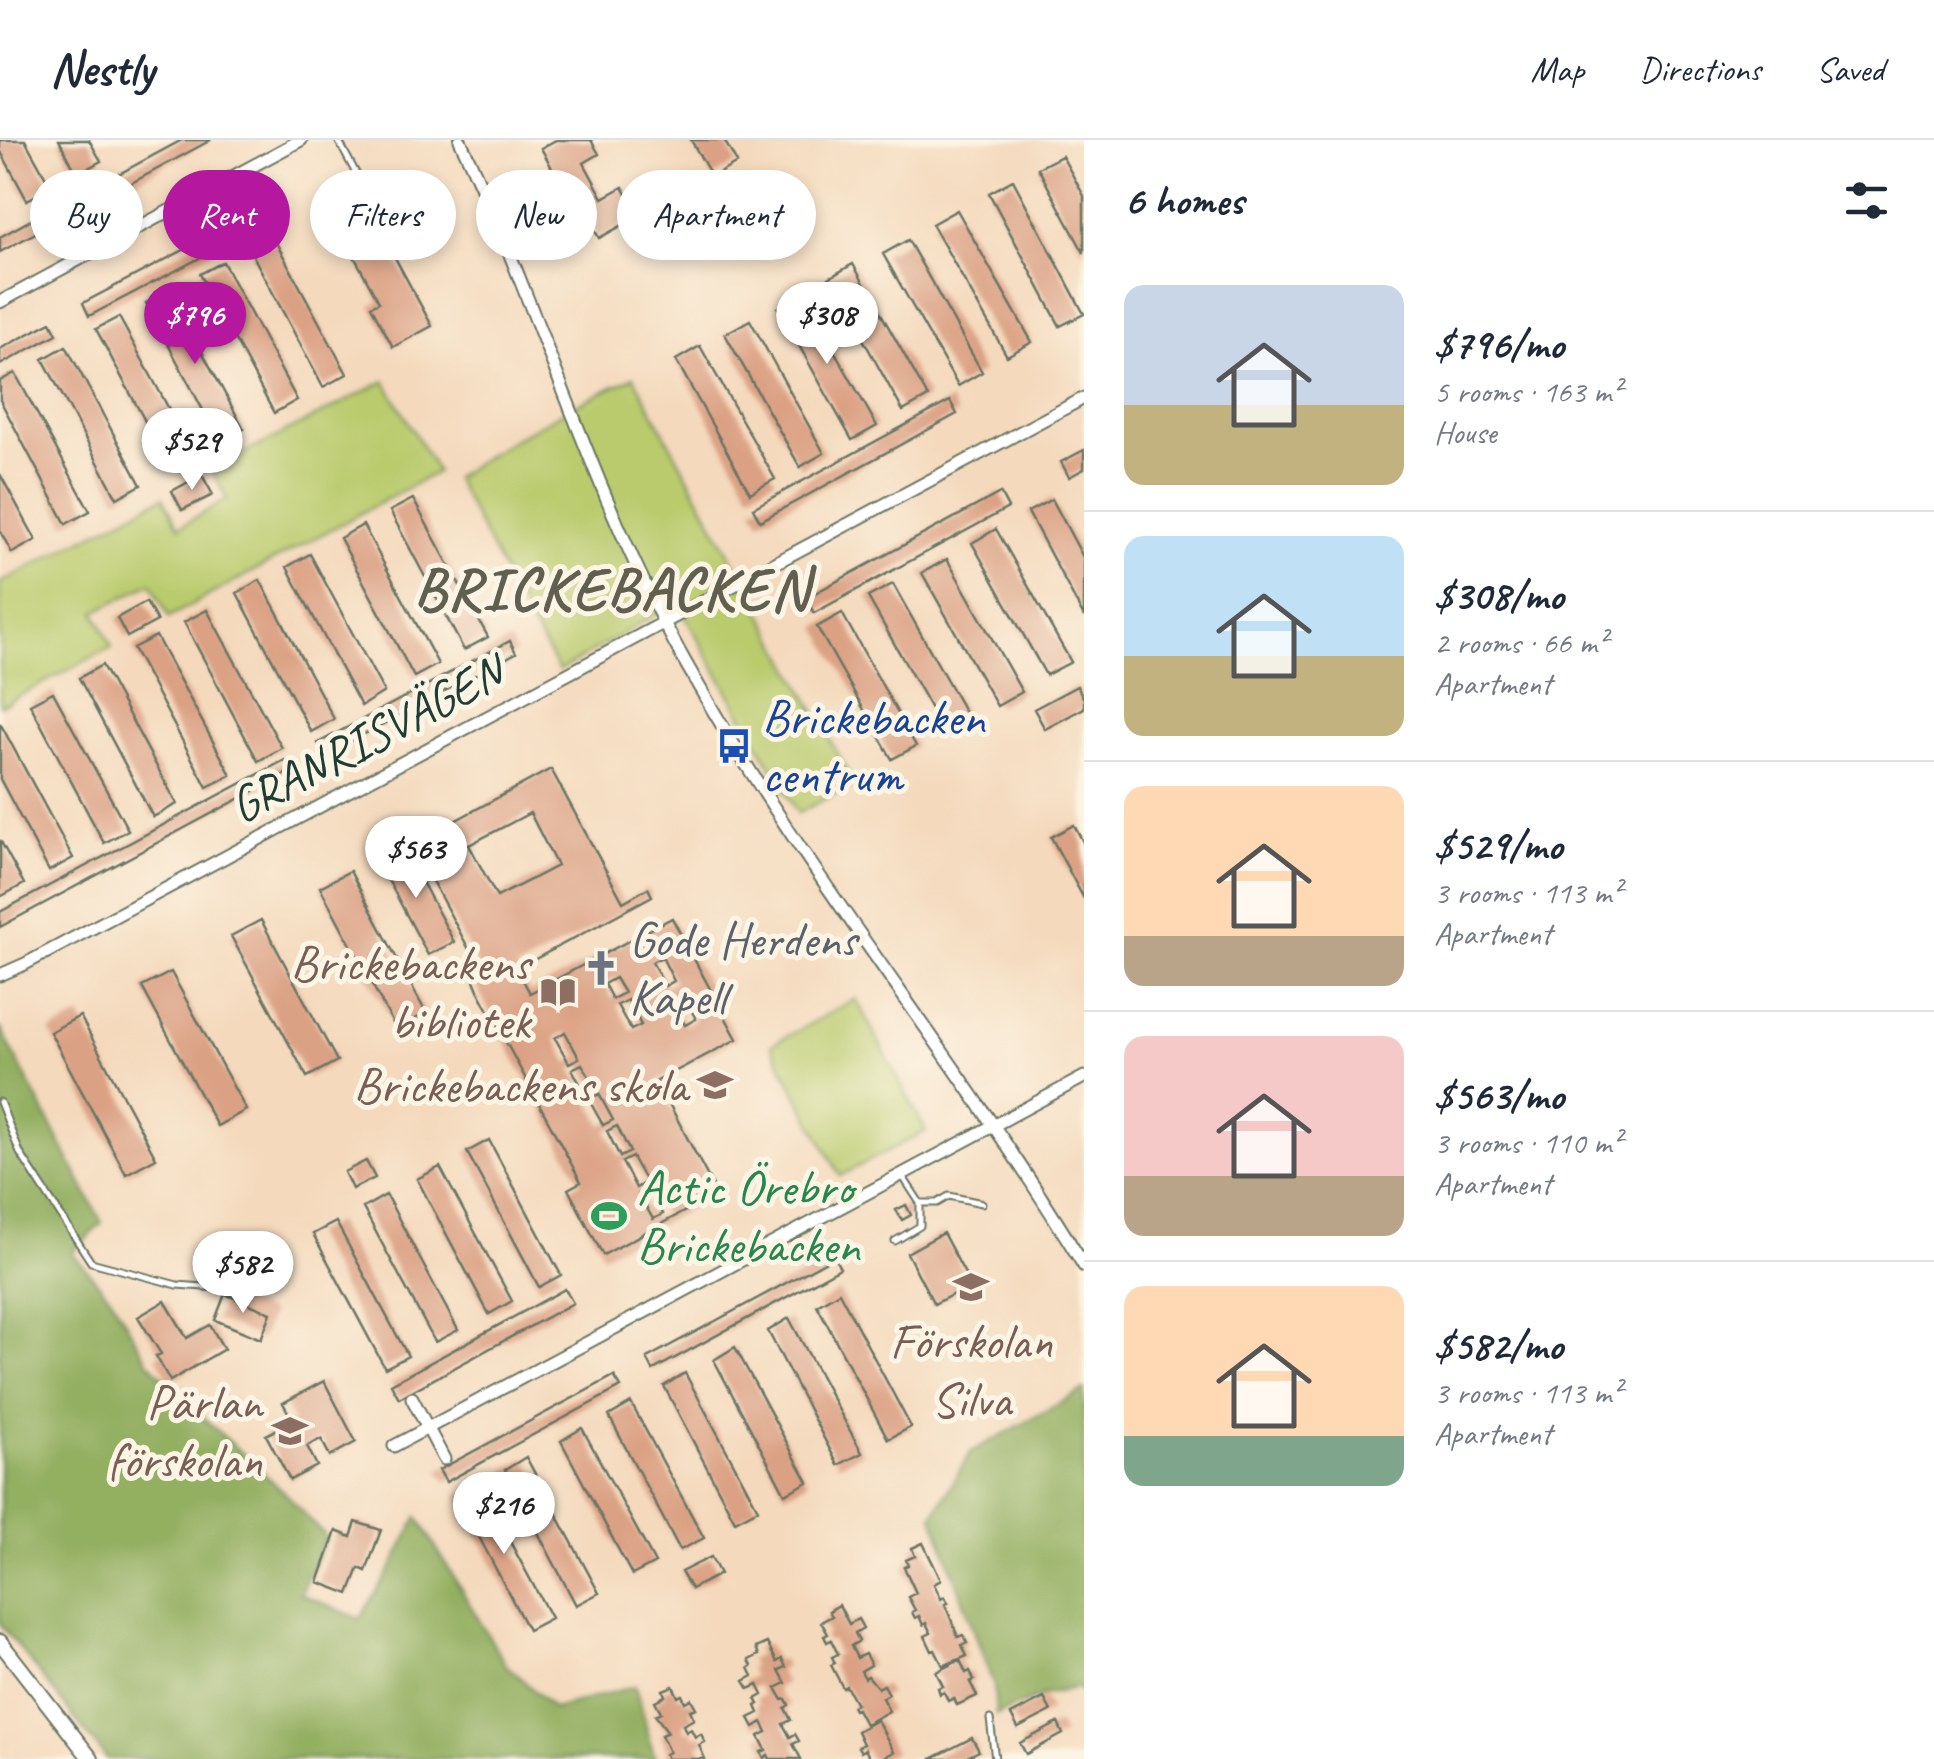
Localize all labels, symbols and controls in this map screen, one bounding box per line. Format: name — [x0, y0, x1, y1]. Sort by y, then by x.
text: Nestly — [50, 39, 154, 99]
text: Map — [1531, 47, 1584, 92]
text: Directions — [1639, 47, 1761, 92]
text: Saved — [1816, 47, 1884, 92]
chip: Buy — [30, 170, 143, 260]
chip: Rent — [163, 170, 290, 260]
chip: Filters — [310, 170, 456, 260]
chip: New — [476, 170, 597, 260]
chip: Apartment — [617, 170, 816, 260]
icon: filters — [1839, 173, 1894, 228]
text: 6 homes — [1124, 174, 1243, 227]
pin: $796 — [136, 282, 254, 367]
pin: $308 — [768, 282, 886, 367]
text: $796 — [166, 294, 224, 335]
text: $308 — [798, 294, 856, 335]
text: $796/mo — [1434, 318, 1564, 371]
icon: home — [1204, 325, 1324, 445]
text: 5 rooms · 163 m² — [1434, 371, 1621, 412]
pin: $529 — [133, 408, 251, 493]
text: House — [1434, 412, 1496, 453]
text: $529 — [164, 420, 220, 461]
district label: BRICKEBACKEN — [414, 551, 818, 627]
text: $308/mo — [1434, 569, 1563, 622]
icon: home — [1204, 576, 1324, 696]
text: 2 rooms · 66 m² — [1434, 622, 1607, 663]
street label: GRANRISVÄGEN — [219, 638, 519, 837]
text: Apartment — [1434, 663, 1552, 704]
place label: Brickebacken centrum — [762, 686, 986, 807]
bus stop icon: Brickebacken centrum — [715, 727, 753, 765]
pin: $563 — [357, 816, 475, 901]
text: $529/mo — [1434, 819, 1562, 872]
icon: home — [1204, 826, 1324, 946]
text: $563 — [387, 828, 445, 869]
text: 3 rooms · 113 m² — [1434, 872, 1621, 913]
place label: Gode Herdens Kapell — [629, 908, 861, 1029]
text: Apartment — [1434, 913, 1552, 954]
place label: Brickebackens bibliotek — [291, 932, 534, 1053]
church icon: Gode Herdens Kapell — [582, 949, 620, 987]
library icon: Brickebackens bibliotek — [539, 973, 577, 1011]
place label: Brickebackens skola — [354, 1054, 691, 1117]
school or university icon: Brickebackens skola — [696, 1066, 734, 1104]
text: $563/mo — [1434, 1069, 1564, 1122]
icon: home — [1204, 1076, 1324, 1196]
text: 3 rooms · 110 m² — [1434, 1122, 1621, 1163]
place label: Actic Örebro Brickebacken — [637, 1156, 861, 1277]
text: Apartment — [1434, 1163, 1552, 1204]
sports icon: Actic Örebro Brickebacken — [590, 1197, 628, 1235]
pin: $582 — [184, 1231, 302, 1316]
text: $582 — [214, 1243, 272, 1284]
school or university icon: Förskolan Silva — [952, 1268, 990, 1306]
place label: Förskolan Silva — [890, 1310, 1053, 1431]
text: $582/mo — [1434, 1319, 1563, 1372]
icon: home — [1204, 1326, 1324, 1446]
place label: Pärlan förskolan — [108, 1371, 264, 1492]
text: 3 rooms · 113 m² — [1434, 1372, 1621, 1413]
school or university icon: Pärlan förskolan — [271, 1412, 309, 1450]
text: Apartment — [1434, 1413, 1552, 1454]
pin: $216 — [445, 1472, 563, 1557]
text: $216 — [475, 1484, 533, 1525]

